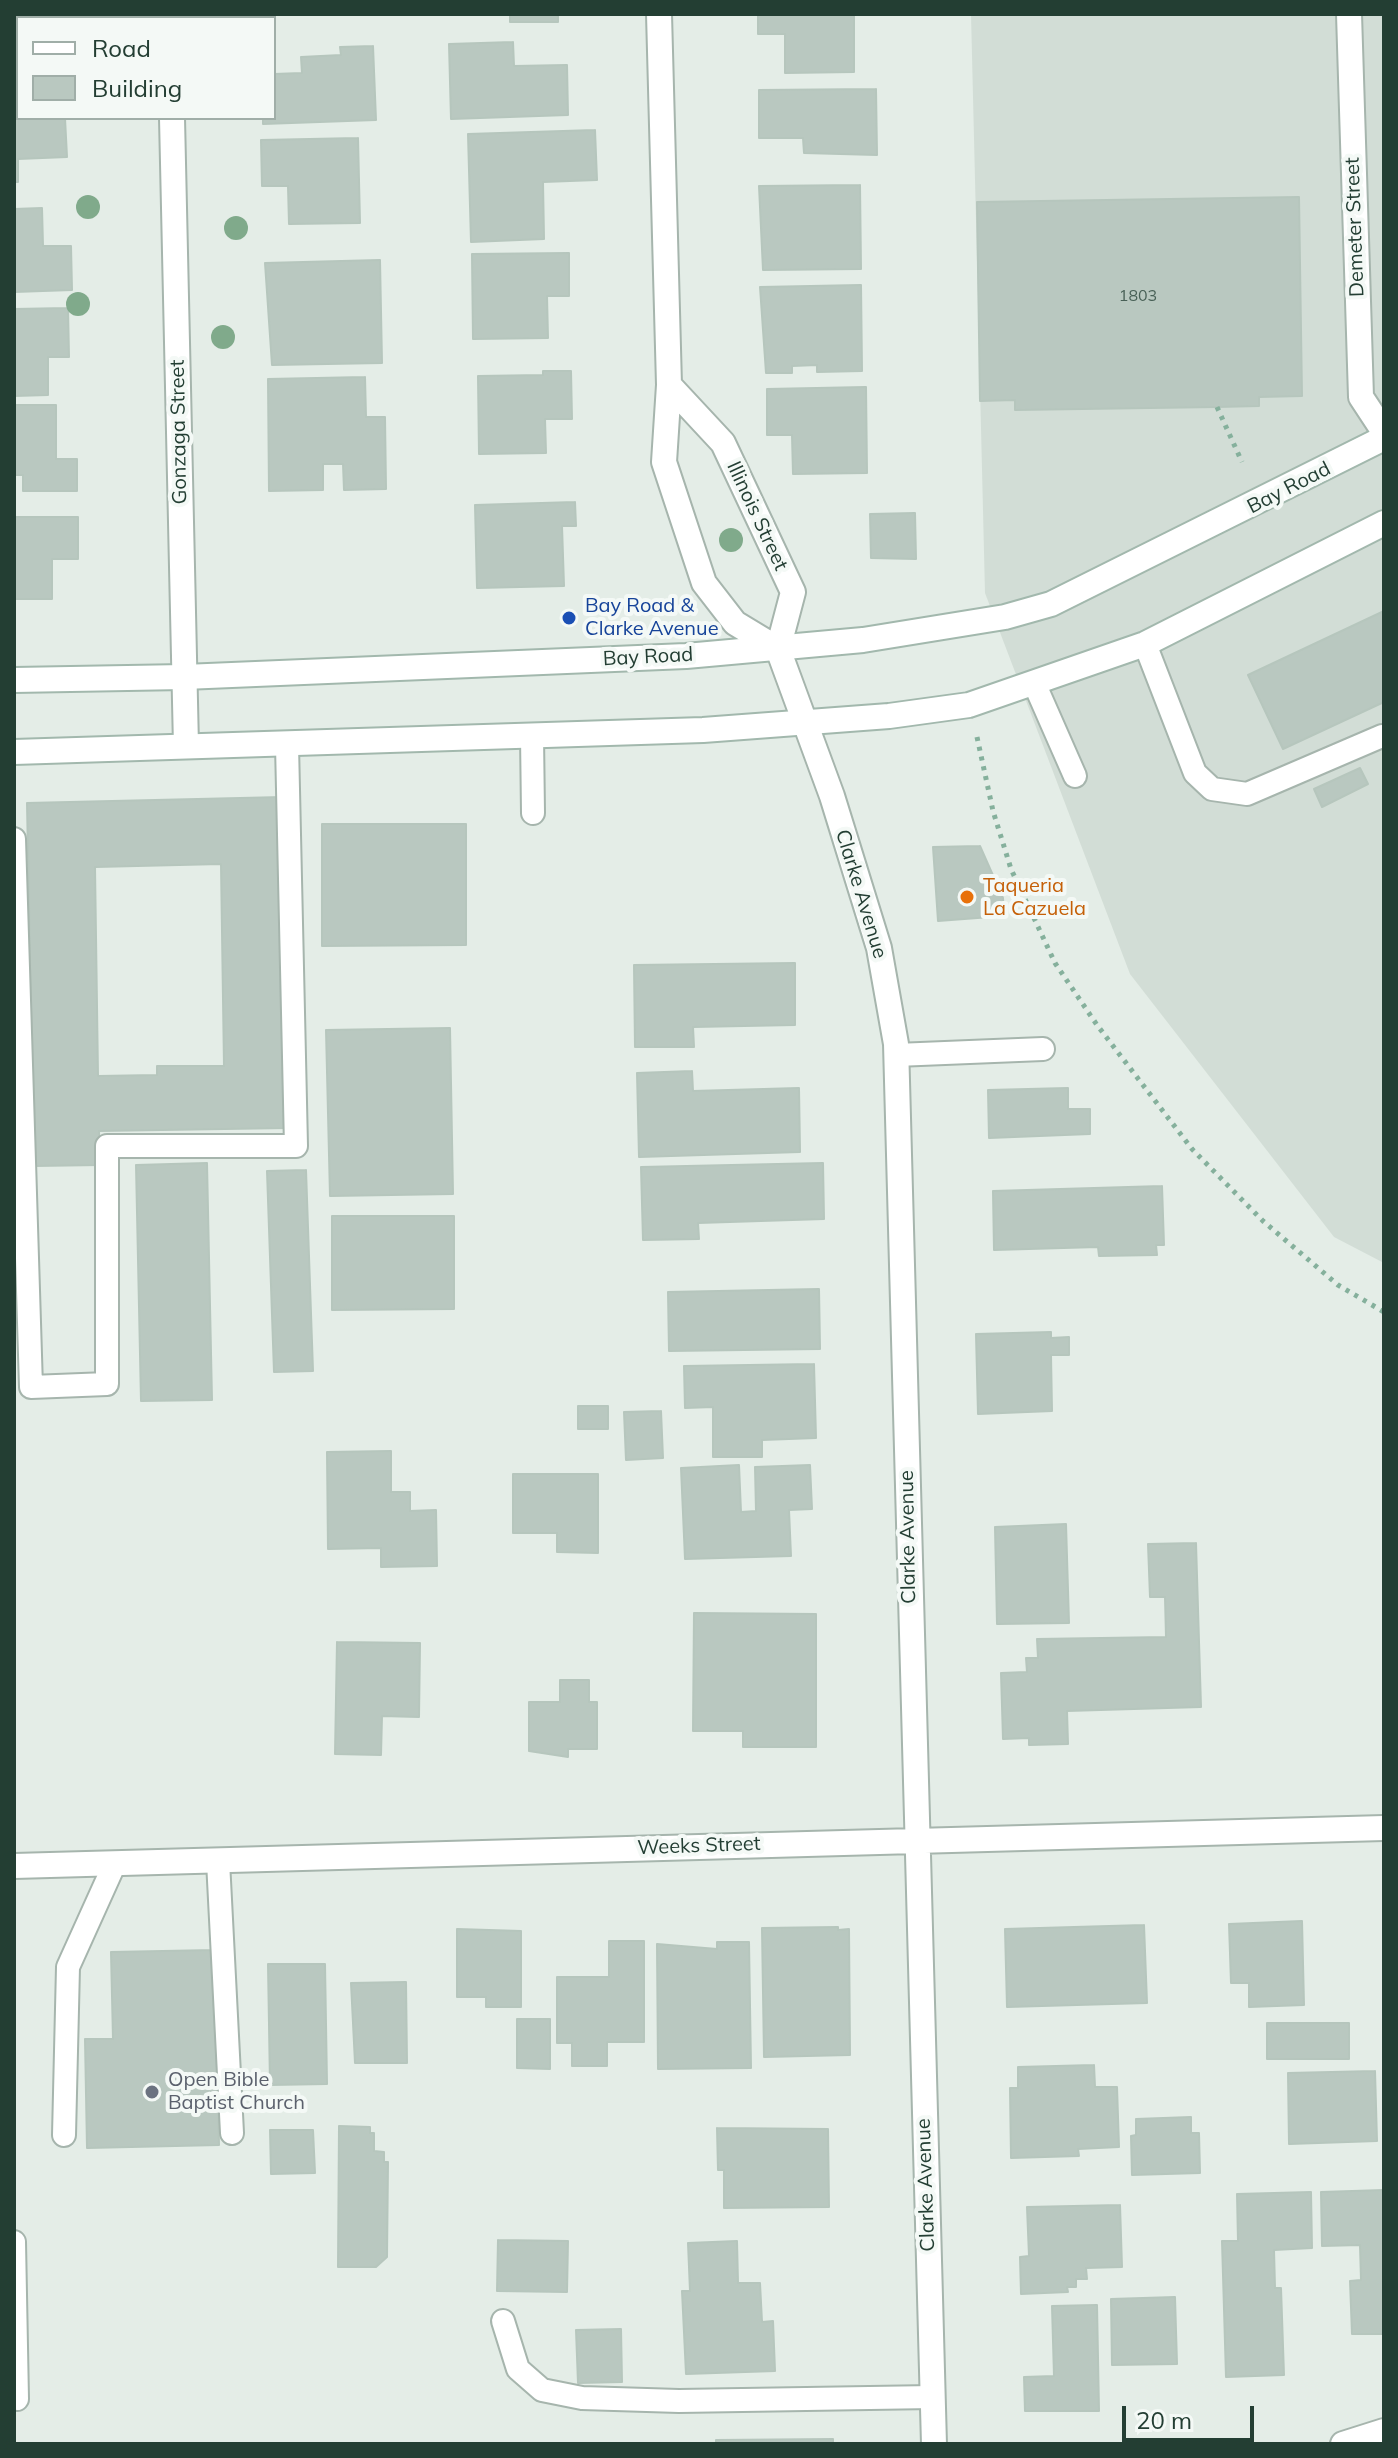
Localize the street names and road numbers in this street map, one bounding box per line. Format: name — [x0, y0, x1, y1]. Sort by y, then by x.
street label: Demeter Street — [1341, 157, 1369, 297]
street label: Gonzaga Street — [166, 359, 192, 505]
street label: Bay Road — [1243, 457, 1335, 519]
street label: Illinois Street — [721, 458, 793, 574]
street label: Bay Road — [602, 643, 694, 671]
street label: Clarke Avenue — [830, 827, 892, 961]
street label: Clarke Avenue — [895, 1470, 921, 1604]
street label: Weeks Street — [637, 1832, 761, 1860]
street label: Clarke Avenue — [912, 2118, 940, 2252]

